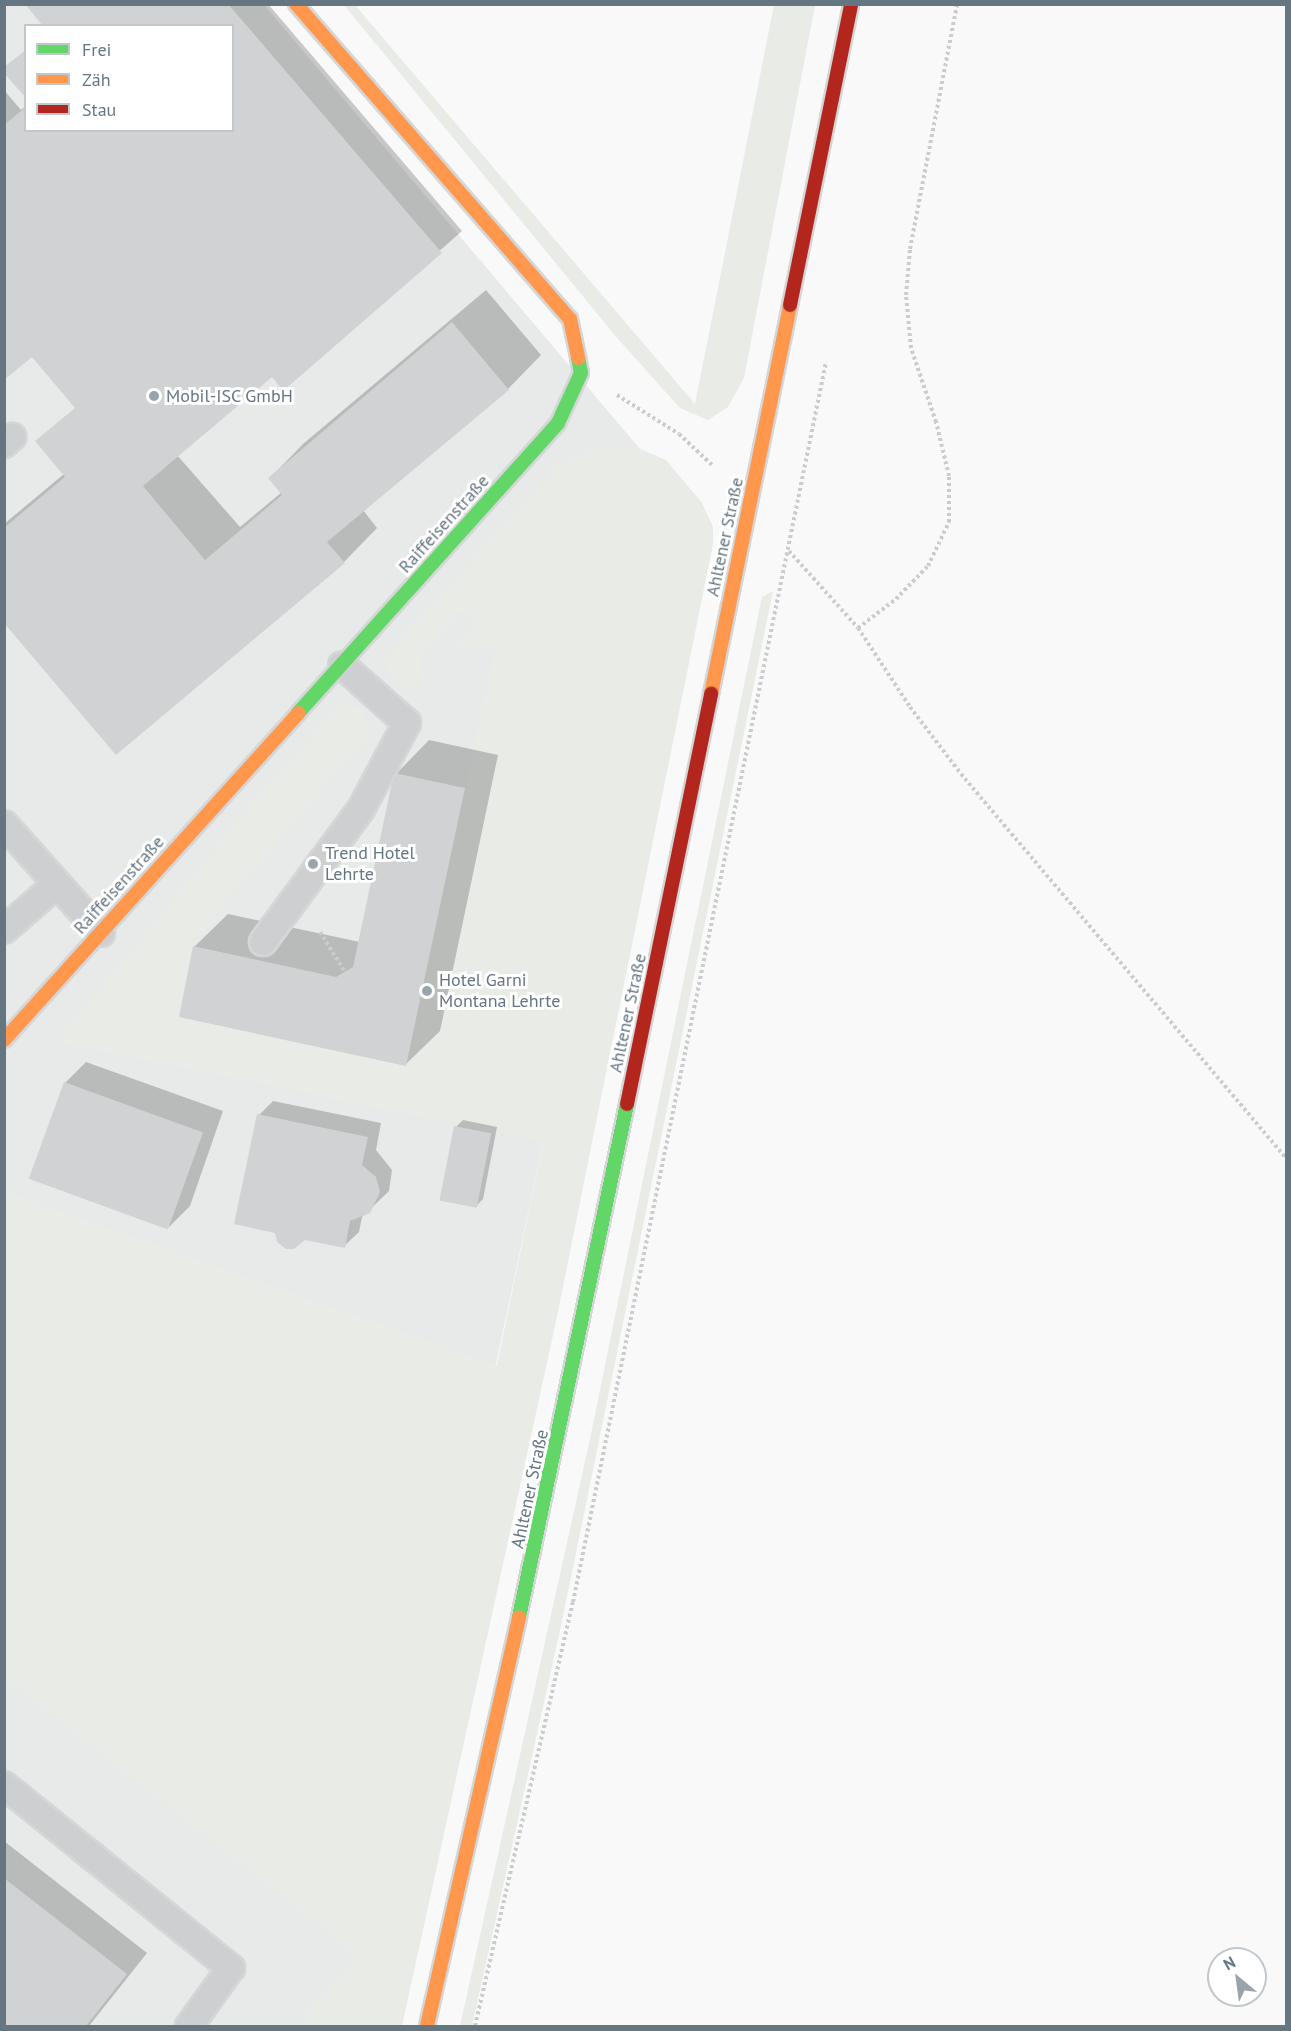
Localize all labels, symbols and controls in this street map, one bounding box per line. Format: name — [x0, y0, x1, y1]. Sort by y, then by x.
legend — [24, 24, 234, 132]
text: Frei — [82, 38, 111, 61]
text: Zäh — [82, 68, 111, 91]
text: Stau — [82, 98, 116, 121]
place label: Mobil-ISC GmbH — [166, 385, 293, 407]
marker: Mobil-ISC GmbH — [147, 389, 161, 403]
street label: Raiffeisenstraße — [394, 470, 494, 578]
street label: Ahltener Straße — [702, 476, 748, 598]
street label: Raiffeisenstraße — [69, 831, 169, 939]
place label: Trend Hotel Lehrte — [325, 843, 415, 886]
marker: Trend Hotel Lehrte — [306, 857, 320, 871]
street label: Ahltener Straße — [605, 952, 651, 1074]
place label: Hotel Garni Montana Lehrte — [439, 970, 560, 1012]
marker: Hotel Garni Montana Lehrte — [420, 984, 434, 998]
street label: Ahltener Straße — [507, 1428, 553, 1550]
north arrow — [1207, 1947, 1267, 2007]
text: N — [1220, 1952, 1239, 1974]

